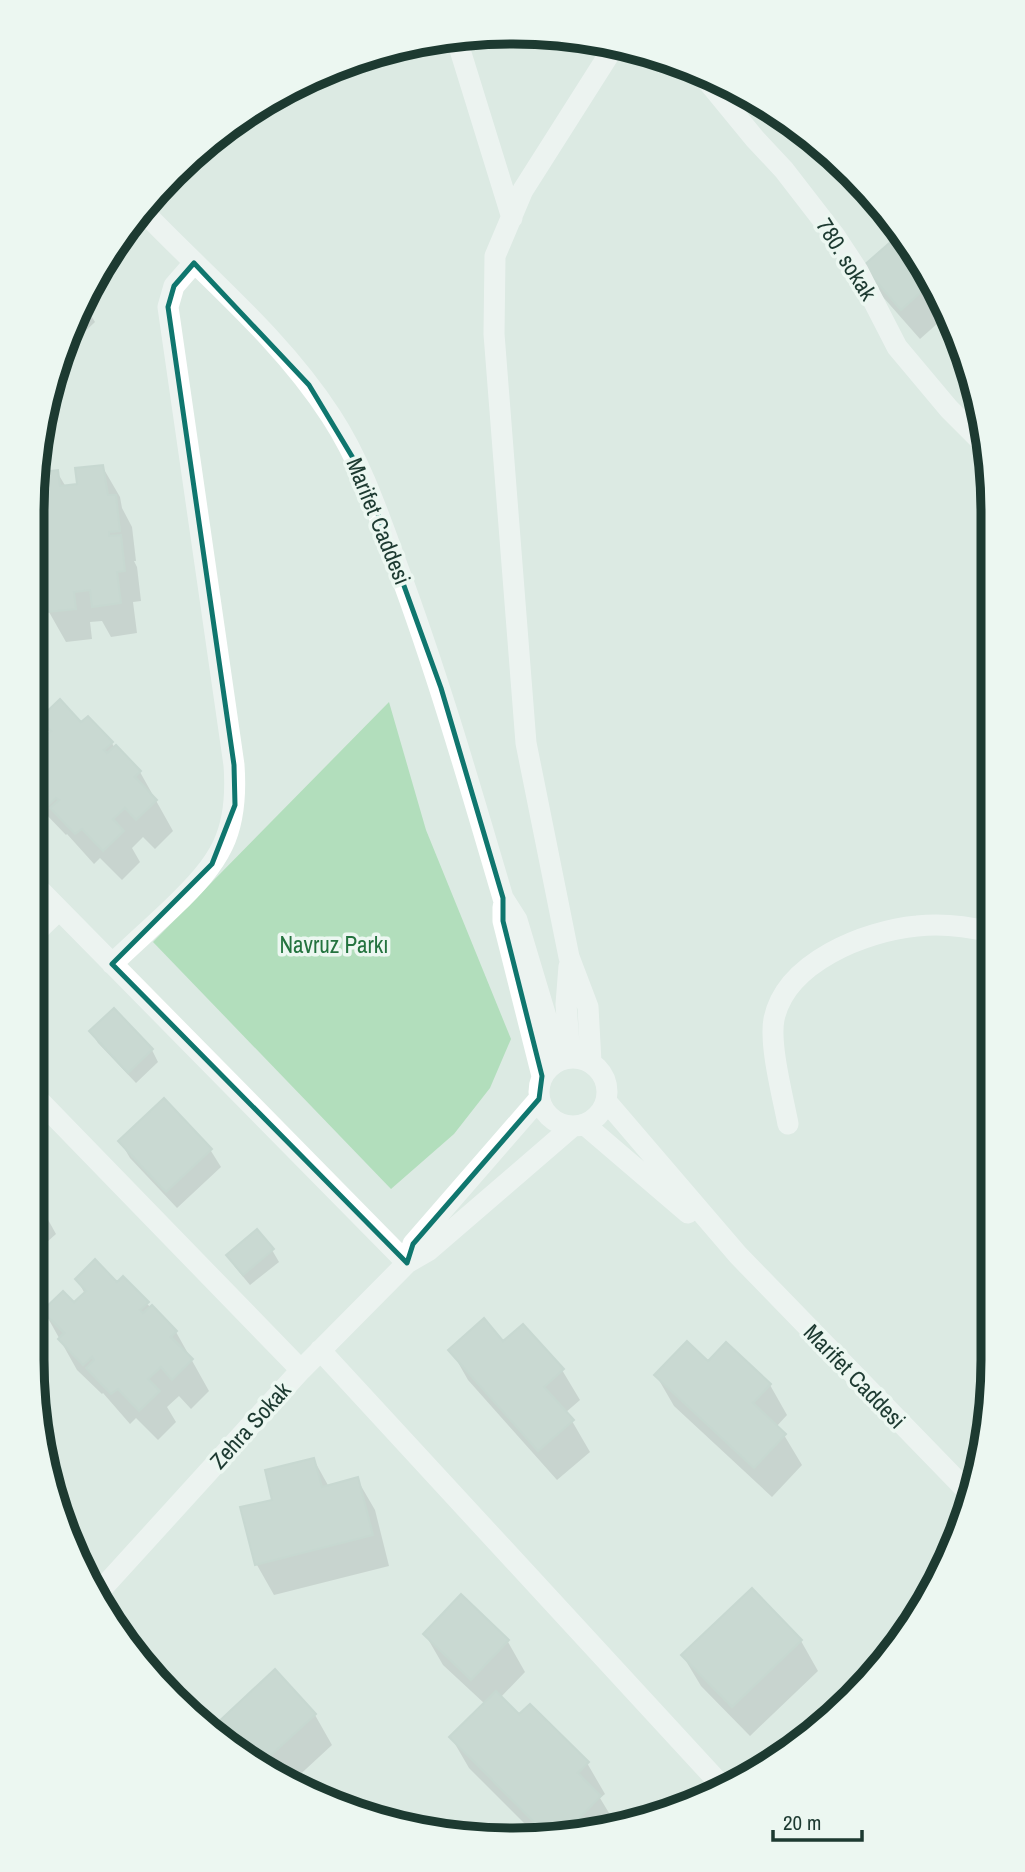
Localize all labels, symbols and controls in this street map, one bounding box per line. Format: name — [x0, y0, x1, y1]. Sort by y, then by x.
street label: 780. sokak — [810, 212, 885, 306]
street label: Marifet Caddesi — [339, 453, 419, 589]
park label: Navruz Parkı — [280, 929, 389, 960]
street label: Marifet Caddesi — [797, 1317, 913, 1435]
street label: Zehra Sokak — [203, 1374, 298, 1475]
scale bar — [773, 1798, 862, 1842]
text: 20 m — [783, 1808, 821, 1837]

